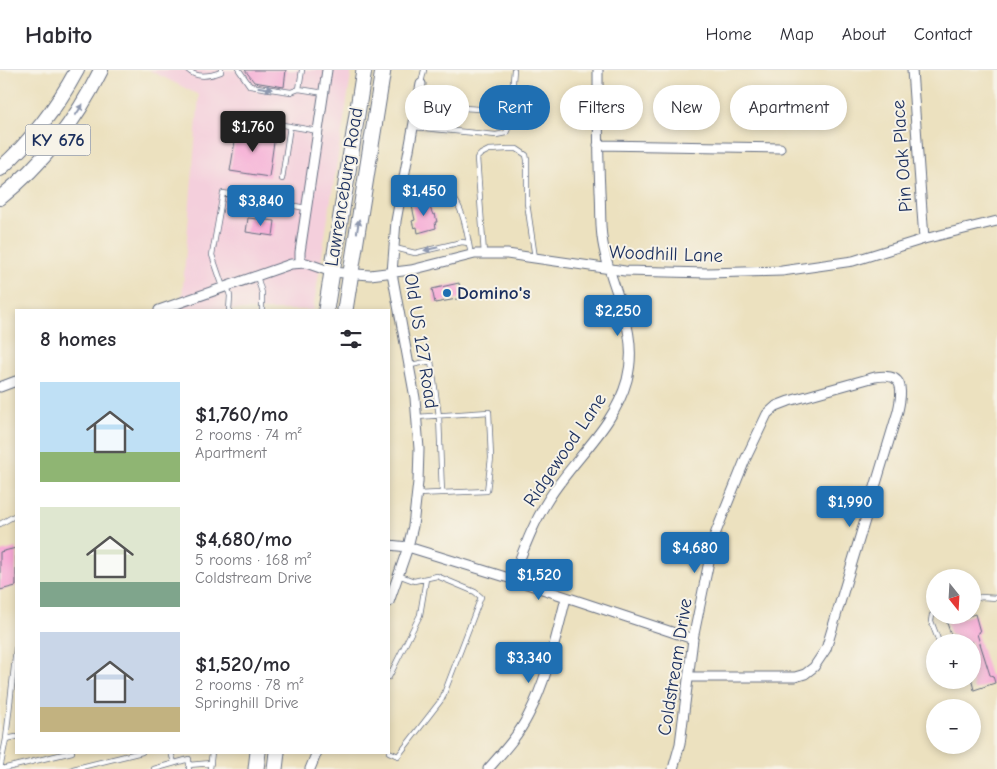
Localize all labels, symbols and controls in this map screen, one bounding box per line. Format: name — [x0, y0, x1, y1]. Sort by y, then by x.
text: Habito — [25, 21, 92, 49]
text: Home — [705, 24, 752, 45]
text: Map — [780, 24, 814, 45]
text: About — [842, 24, 886, 45]
text: Contact — [914, 24, 972, 45]
one-way arrow — [258, 84, 274, 92]
chip: Buy — [405, 85, 469, 130]
chip: Rent — [479, 85, 550, 130]
chip: Filters — [560, 85, 643, 130]
chip: New — [653, 85, 720, 130]
chip: Apartment — [730, 85, 847, 130]
street label: Pin Oak Place — [887, 99, 917, 213]
one-way arrow — [74, 104, 83, 117]
street label: Lawrenceburg Road — [321, 106, 367, 268]
pin: $1,760 — [212, 111, 294, 153]
text: $1,760 — [231, 118, 275, 136]
road number: KY 676 — [26, 124, 90, 156]
pin: $1,450 — [383, 174, 465, 217]
text: $1,450 — [402, 182, 446, 200]
pin: $3,840 — [220, 184, 302, 227]
text: $3,840 — [238, 192, 284, 210]
one-way arrow — [355, 217, 363, 233]
street label: Woodhill Lane — [609, 241, 723, 267]
one-way arrow — [424, 245, 439, 253]
street label: Old US 127 Road — [399, 272, 443, 410]
place label: Domino's — [457, 282, 531, 304]
marker: Domino's — [441, 287, 453, 299]
pin: $2,250 — [577, 294, 659, 337]
text: $2,250 — [595, 302, 641, 320]
icon: filters — [337, 325, 365, 353]
text: 8 homes — [40, 327, 116, 351]
street label: Ridgewood Lane — [519, 389, 611, 511]
icon: home — [80, 402, 140, 462]
text: $1,760/mo — [195, 402, 288, 426]
text: 2 rooms · 74 m² — [195, 426, 302, 444]
text: Apartment — [195, 444, 267, 462]
pin: $1,990 — [809, 486, 891, 528]
text: $1,990 — [828, 493, 872, 511]
icon: home — [80, 527, 140, 587]
text: $4,680/mo — [195, 527, 292, 551]
pin: $4,680 — [654, 532, 736, 574]
text: $4,680 — [672, 539, 718, 557]
text: 5 rooms · 168 m² — [195, 551, 311, 569]
pin: $1,520 — [498, 558, 580, 601]
text: $1,520 — [517, 566, 561, 584]
text: Coldstream Drive — [195, 569, 312, 587]
north arrow — [926, 569, 981, 624]
map controls — [926, 569, 981, 754]
street label: Coldstream Drive — [653, 597, 697, 737]
button: + — [926, 634, 981, 689]
pin: $3,340 — [488, 642, 570, 684]
text: $3,340 — [506, 649, 552, 667]
icon: home — [80, 652, 140, 712]
text: $1,520/mo — [195, 652, 290, 676]
text: 2 rooms · 78 m² — [195, 676, 303, 694]
text: Springhill Drive — [195, 694, 299, 712]
button: − — [926, 699, 981, 754]

